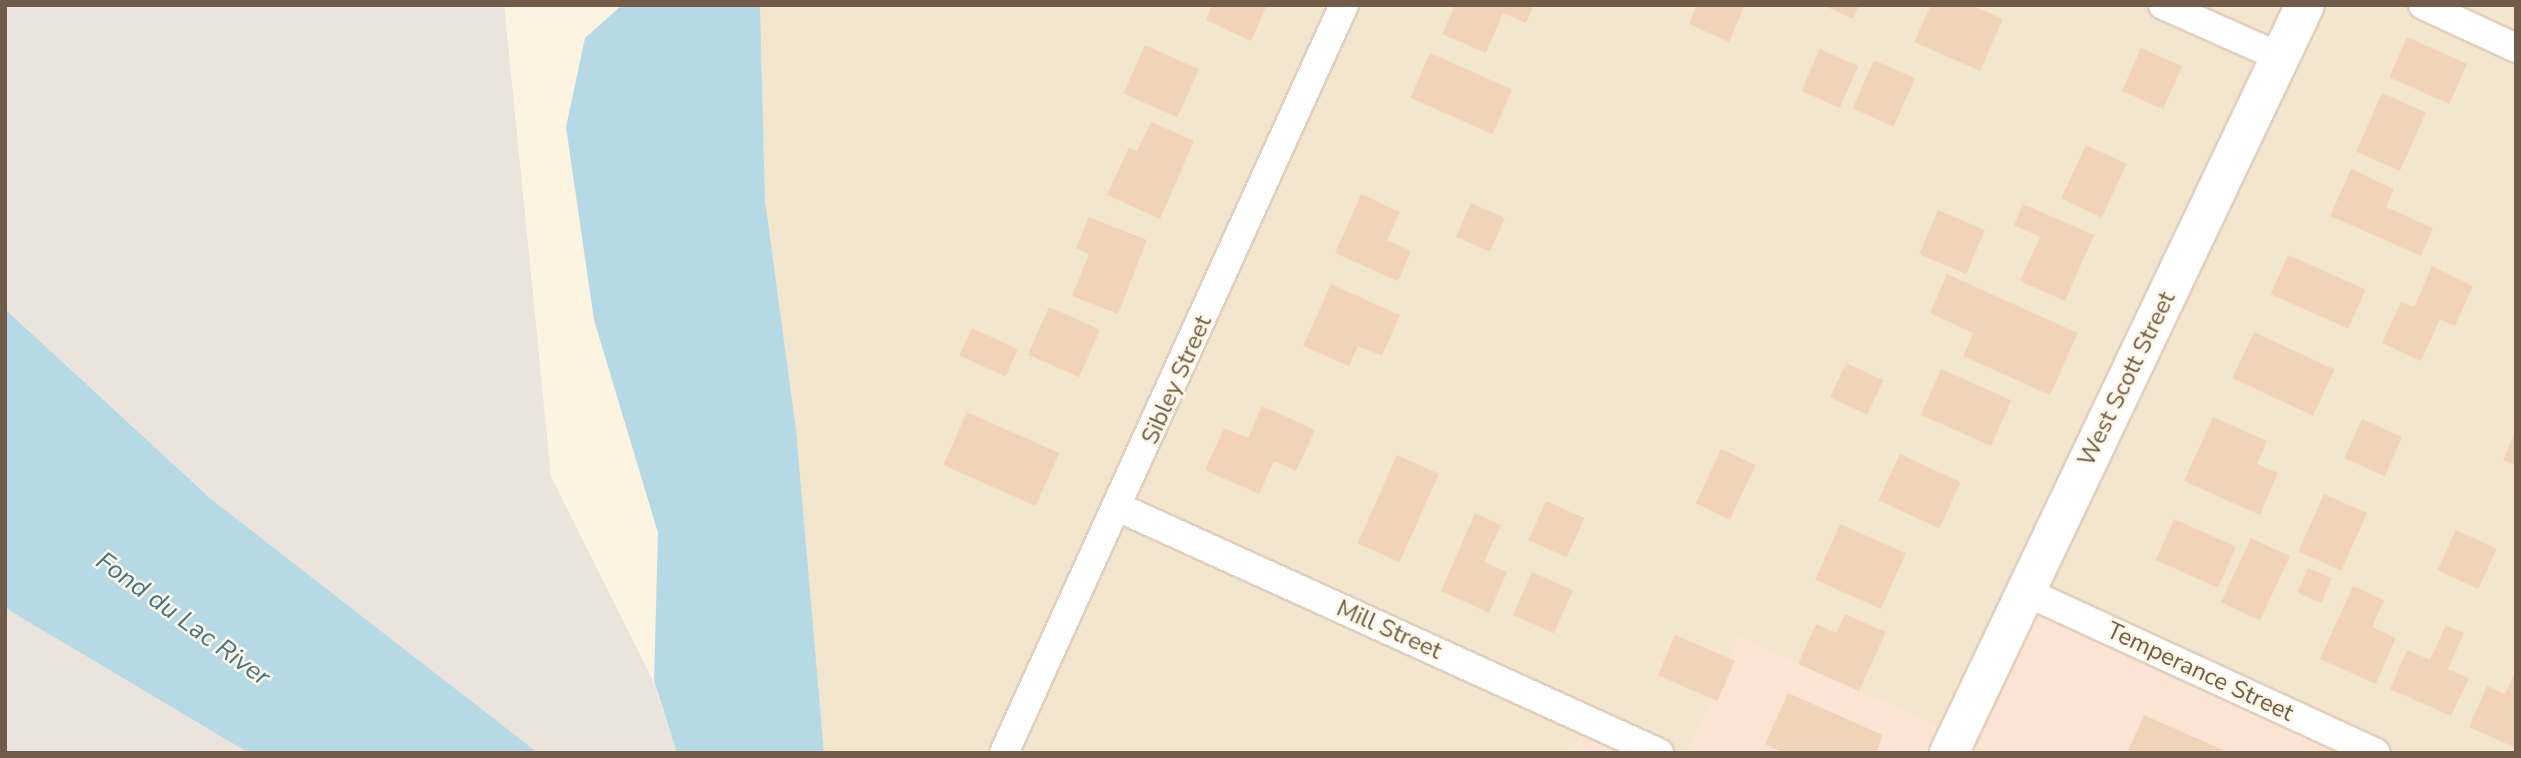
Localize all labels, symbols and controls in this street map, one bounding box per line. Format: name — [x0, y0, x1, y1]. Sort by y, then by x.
street label: West Scott Street — [2072, 287, 2182, 471]
street label: Sibley Street — [1136, 311, 1218, 449]
water label: Fond du Lac River — [90, 545, 276, 693]
street label: Mill Street — [1332, 594, 1446, 666]
street label: Temperance Street — [2102, 616, 2298, 728]

